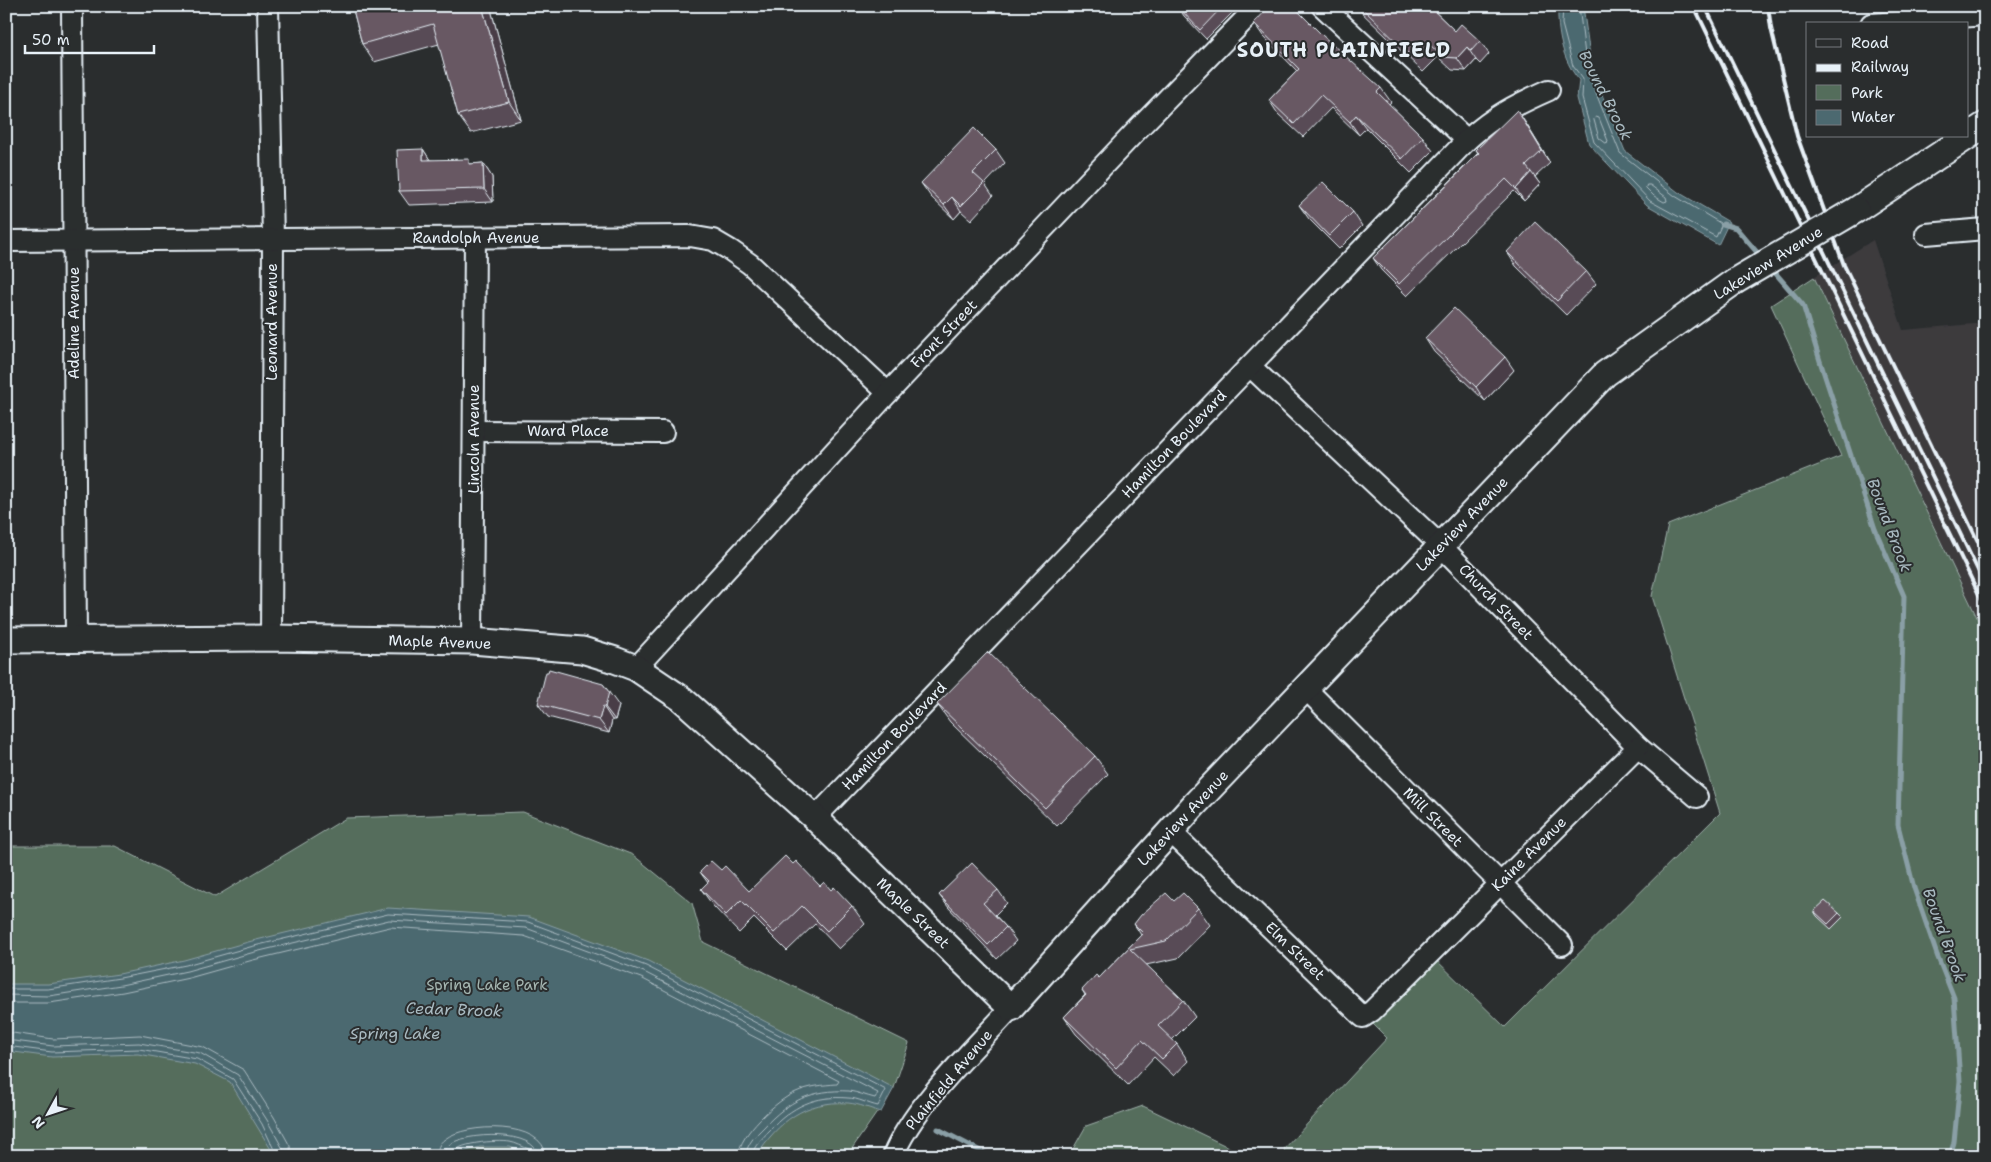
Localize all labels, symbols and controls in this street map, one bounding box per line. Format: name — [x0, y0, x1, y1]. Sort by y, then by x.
scale bar — [25, 22, 154, 54]
legend — [1806, 22, 1968, 138]
text: 50 m — [32, 30, 70, 50]
text: Road — [1851, 33, 1889, 53]
district label: SOUTH PLAINFIELD — [1237, 37, 1451, 63]
water label: Bound Brook — [1574, 46, 1637, 144]
text: Railway — [1851, 57, 1909, 77]
text: Park — [1851, 83, 1883, 103]
text: Water — [1851, 107, 1895, 127]
street label: Lakeview Avenue — [1710, 221, 1826, 305]
street label: Randolph Avenue — [412, 228, 540, 248]
street label: Leonard Avenue — [262, 263, 282, 381]
street label: Adeline Avenue — [64, 267, 84, 379]
street label: Front Street — [906, 295, 982, 373]
street label: Lincoln Avenue — [464, 385, 484, 493]
street label: Hamilton Boulevard — [1117, 385, 1231, 502]
street label: Ward Place — [527, 421, 609, 441]
street label: Lakeview Avenue — [1411, 472, 1513, 576]
water label: Bound Brook — [1862, 475, 1917, 575]
street label: Church Street — [1454, 560, 1538, 644]
street label: Maple Avenue — [388, 630, 492, 654]
street label: Hamilton Boulevard — [837, 677, 951, 794]
street label: Lakeview Avenue — [1133, 765, 1233, 871]
street label: Mill Street — [1399, 783, 1467, 851]
street label: Kaine Avenue — [1487, 812, 1571, 896]
street label: Maple Street — [872, 873, 954, 953]
water label: Bound Brook — [1918, 885, 1971, 985]
street label: Elm Street — [1261, 917, 1329, 985]
park label: Spring Lake Park — [426, 975, 548, 995]
water label: Cedar Brook — [405, 997, 503, 1022]
water label: Spring Lake — [350, 1023, 440, 1044]
street label: Plainfield Avenue — [901, 1025, 997, 1135]
north arrow — [22, 1090, 72, 1140]
text: N — [28, 1112, 49, 1132]

